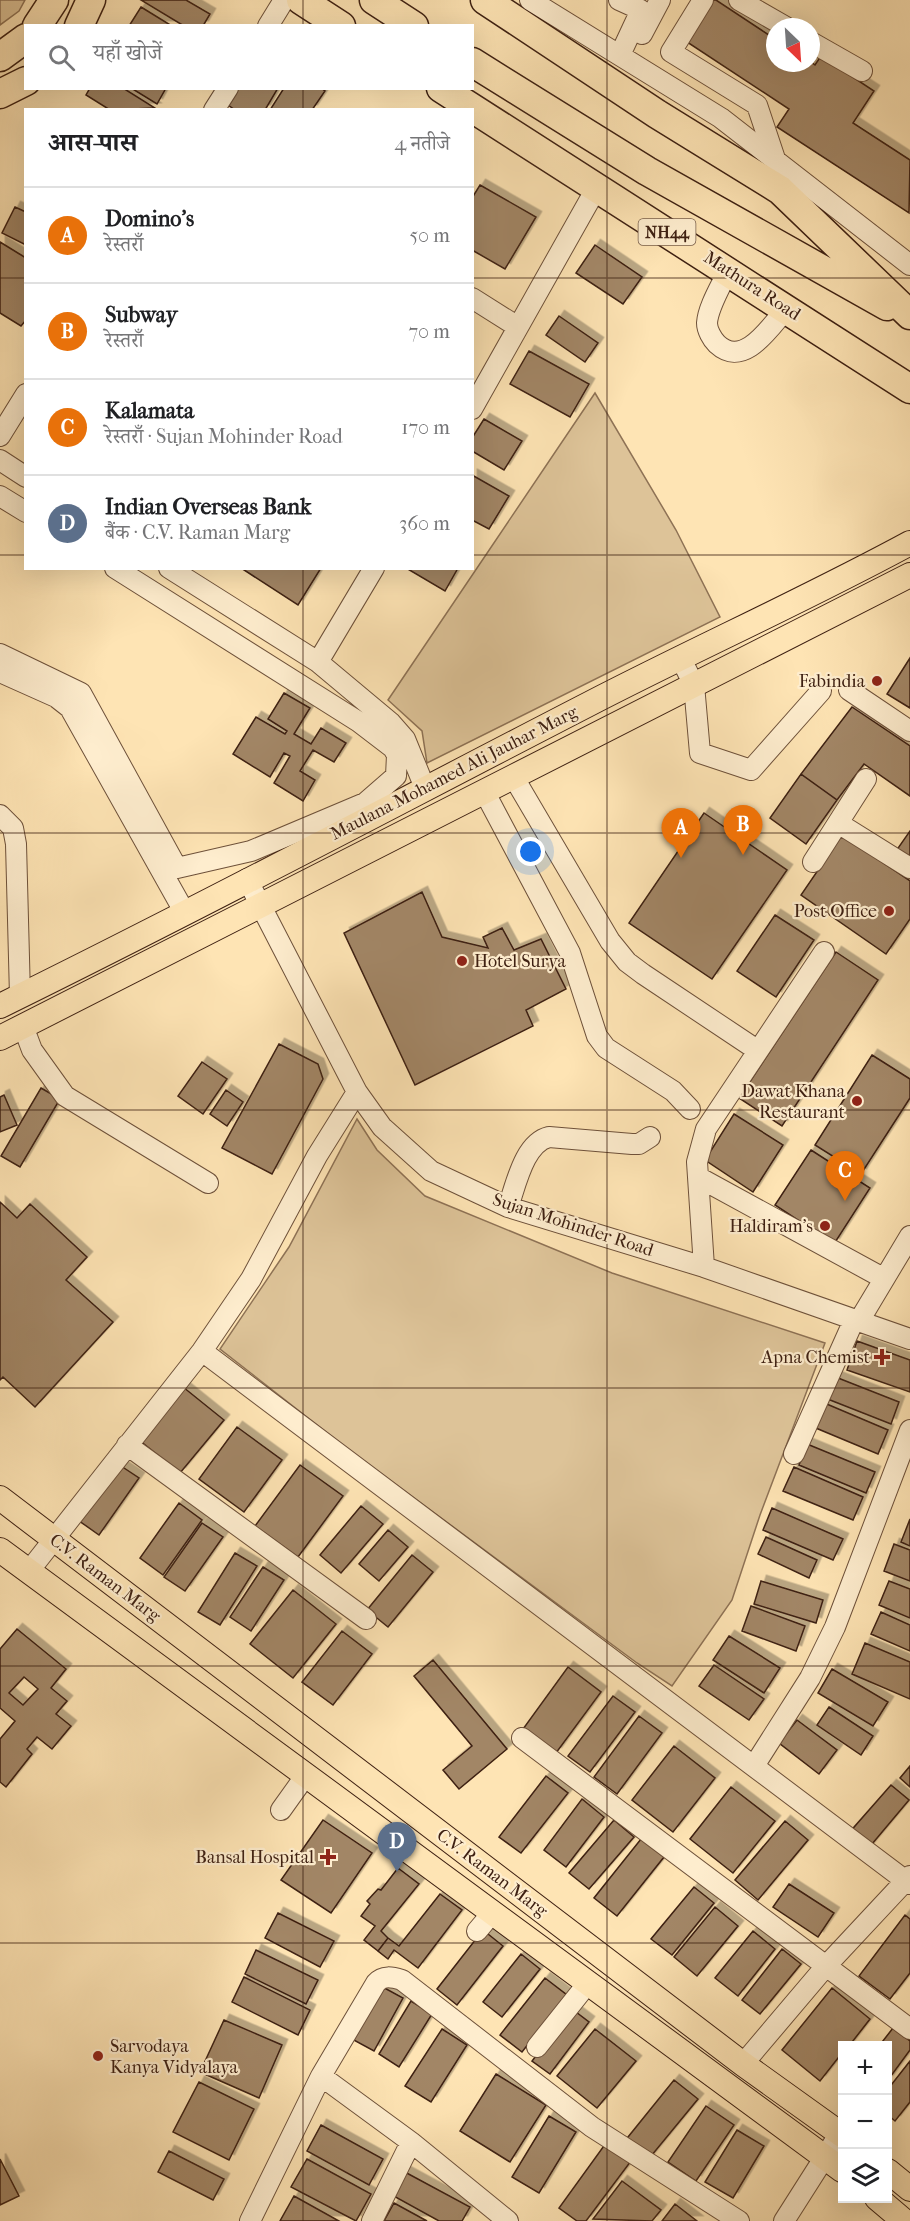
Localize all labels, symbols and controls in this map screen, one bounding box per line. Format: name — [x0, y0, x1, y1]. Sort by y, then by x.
north arrow — [766, 18, 820, 72]
search box — [24, 24, 474, 90]
text: यहाँ खोजें — [93, 40, 162, 66]
icon: search — [45, 41, 78, 74]
text: आस-पास — [48, 127, 137, 158]
text: 4 नतीजे — [395, 132, 450, 155]
text: Domino's — [105, 206, 194, 232]
road number: NH44 — [638, 219, 696, 245]
text: A — [61, 224, 74, 247]
text: 50 m — [409, 224, 450, 247]
text: रेस्तराँ — [105, 233, 143, 256]
street label: Mathura Road — [700, 247, 804, 325]
text: Subway — [105, 302, 177, 328]
text: B — [61, 320, 74, 343]
text: 70 m — [408, 320, 450, 343]
text: रेस्तराँ — [105, 329, 143, 352]
text: Kalamata — [105, 398, 194, 424]
text: C — [61, 416, 74, 439]
text: 170 m — [401, 416, 450, 439]
text: रेस्तराँ · Sujan Mohinder Road — [105, 425, 343, 448]
text: Indian Overseas Bank — [105, 494, 311, 520]
text: D — [60, 512, 75, 535]
text: 360 m — [399, 512, 450, 535]
text: बैंक · C.V. Raman Marg — [105, 521, 290, 544]
place label: Fabindia — [799, 671, 866, 692]
marker: Fabindia — [870, 674, 884, 688]
street label: Maulana Mohamed Ali Jauhar Marg — [327, 701, 581, 845]
pin: B — [724, 806, 762, 855]
pin: A — [662, 808, 700, 858]
your location — [516, 837, 545, 866]
place label: Post Office — [794, 901, 877, 922]
marker: Post Office — [882, 904, 896, 918]
place label: Hotel Surya — [474, 951, 567, 972]
marker: Hotel Surya — [455, 954, 469, 968]
place label: Dawat Khana Restaurant — [741, 1081, 846, 1123]
marker: Dawat Khana Restaurant — [850, 1094, 864, 1108]
pin: C — [826, 1152, 864, 1201]
street label: Sujan Mohinder Road — [490, 1189, 656, 1261]
place label: Haldiram's — [729, 1216, 813, 1237]
marker: Haldiram's — [818, 1219, 832, 1233]
place label: Apna Chemist — [761, 1347, 871, 1368]
marker: Apna Chemist — [875, 1350, 889, 1364]
street label: C.V. Raman Marg — [45, 1529, 165, 1627]
pin: D — [378, 1822, 416, 1872]
street label: C.V. Raman Marg — [432, 1824, 552, 1922]
place label: Bansal Hospital — [195, 1847, 314, 1868]
marker: Bansal Hospital — [319, 1848, 337, 1866]
place label: Sarvodaya Kanya Vidyalaya — [110, 2036, 239, 2078]
map controls — [838, 2041, 892, 2203]
button: + — [838, 2041, 892, 2095]
marker: Sarvodaya Kanya Vidyalaya — [91, 2049, 105, 2063]
button: − — [838, 2095, 892, 2149]
button: layers — [838, 2149, 892, 2203]

